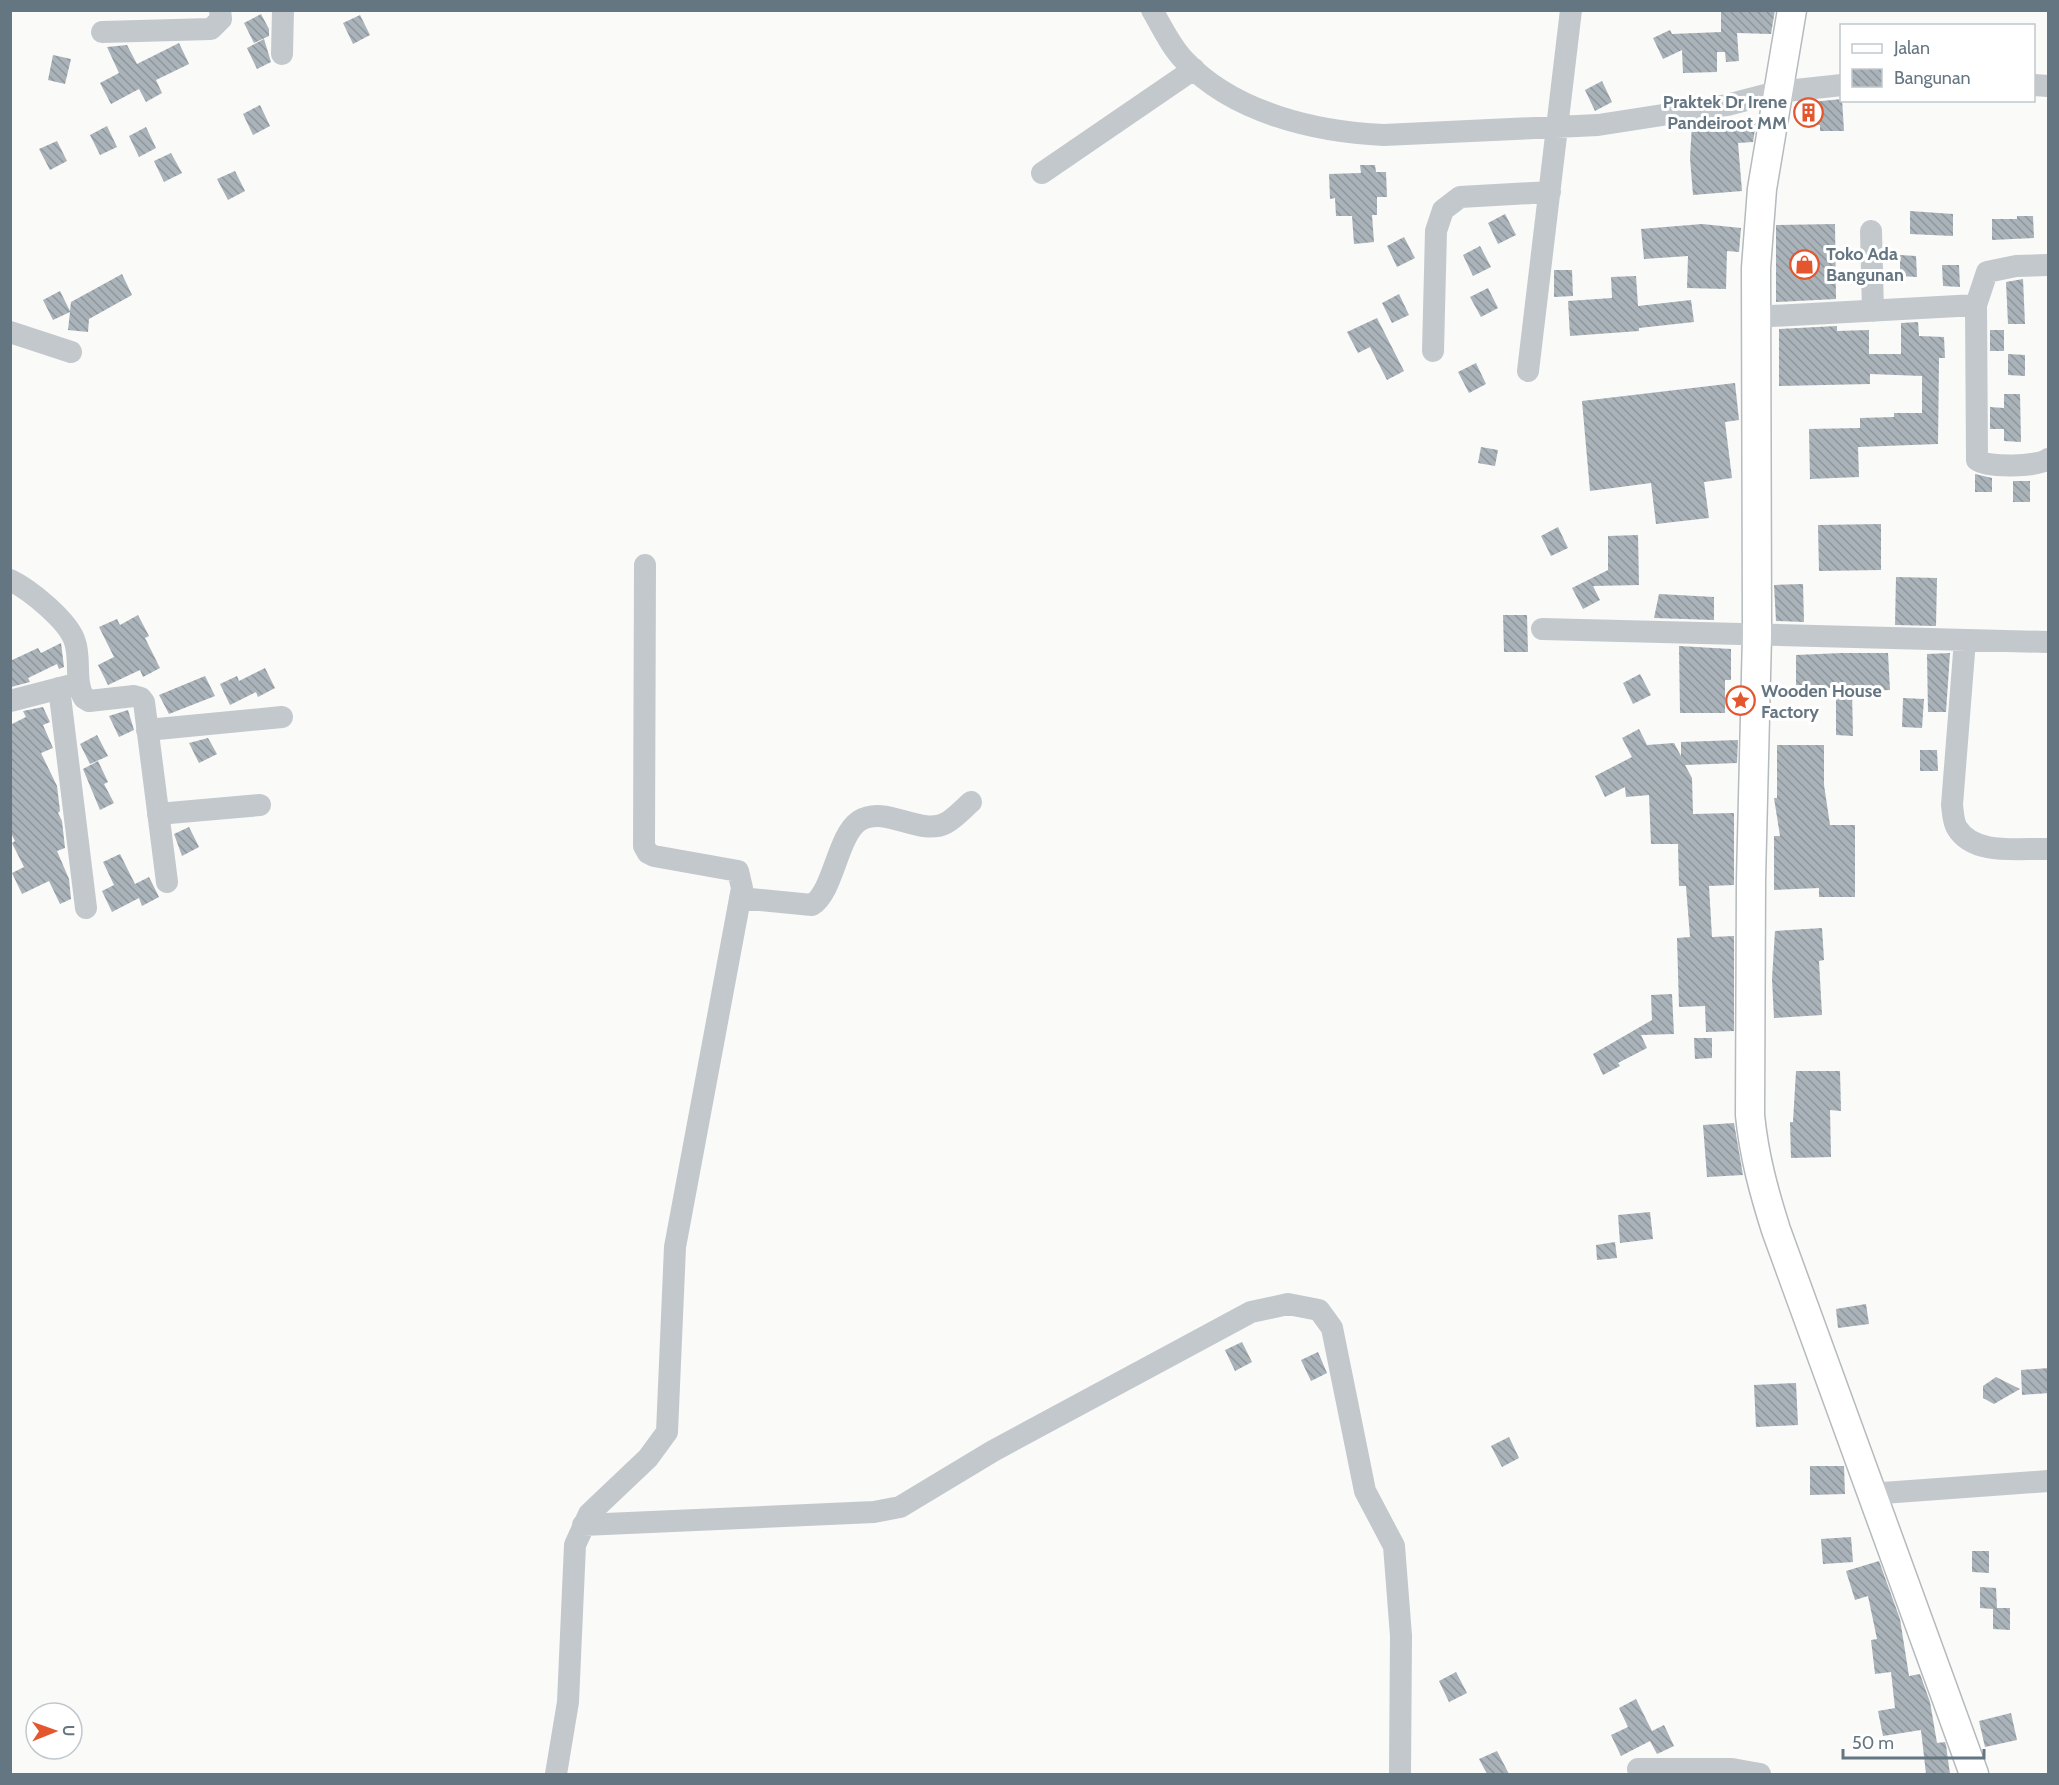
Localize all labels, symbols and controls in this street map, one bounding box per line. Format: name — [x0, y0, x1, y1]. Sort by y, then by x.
legend — [1840, 24, 2035, 102]
text: Jalan — [1893, 37, 1930, 59]
text: Bangunan — [1894, 67, 1971, 89]
place label: Praktek Dr Irene Pandeiroot MM — [1663, 91, 1787, 134]
building icon: Praktek Dr Irene Pandeiroot MM — [1792, 96, 1824, 128]
place label: Toko Ada Bangunan — [1826, 243, 1904, 286]
shop icon: Toko Ada Bangunan — [1789, 248, 1821, 280]
place label: Wooden House Factory — [1761, 680, 1882, 723]
place icon: Wooden House Factory — [1724, 685, 1756, 717]
north arrow — [24, 1701, 84, 1761]
scale bar — [1843, 1722, 1984, 1760]
text: U — [59, 1725, 78, 1737]
text: 50 m — [1852, 1732, 1894, 1754]

